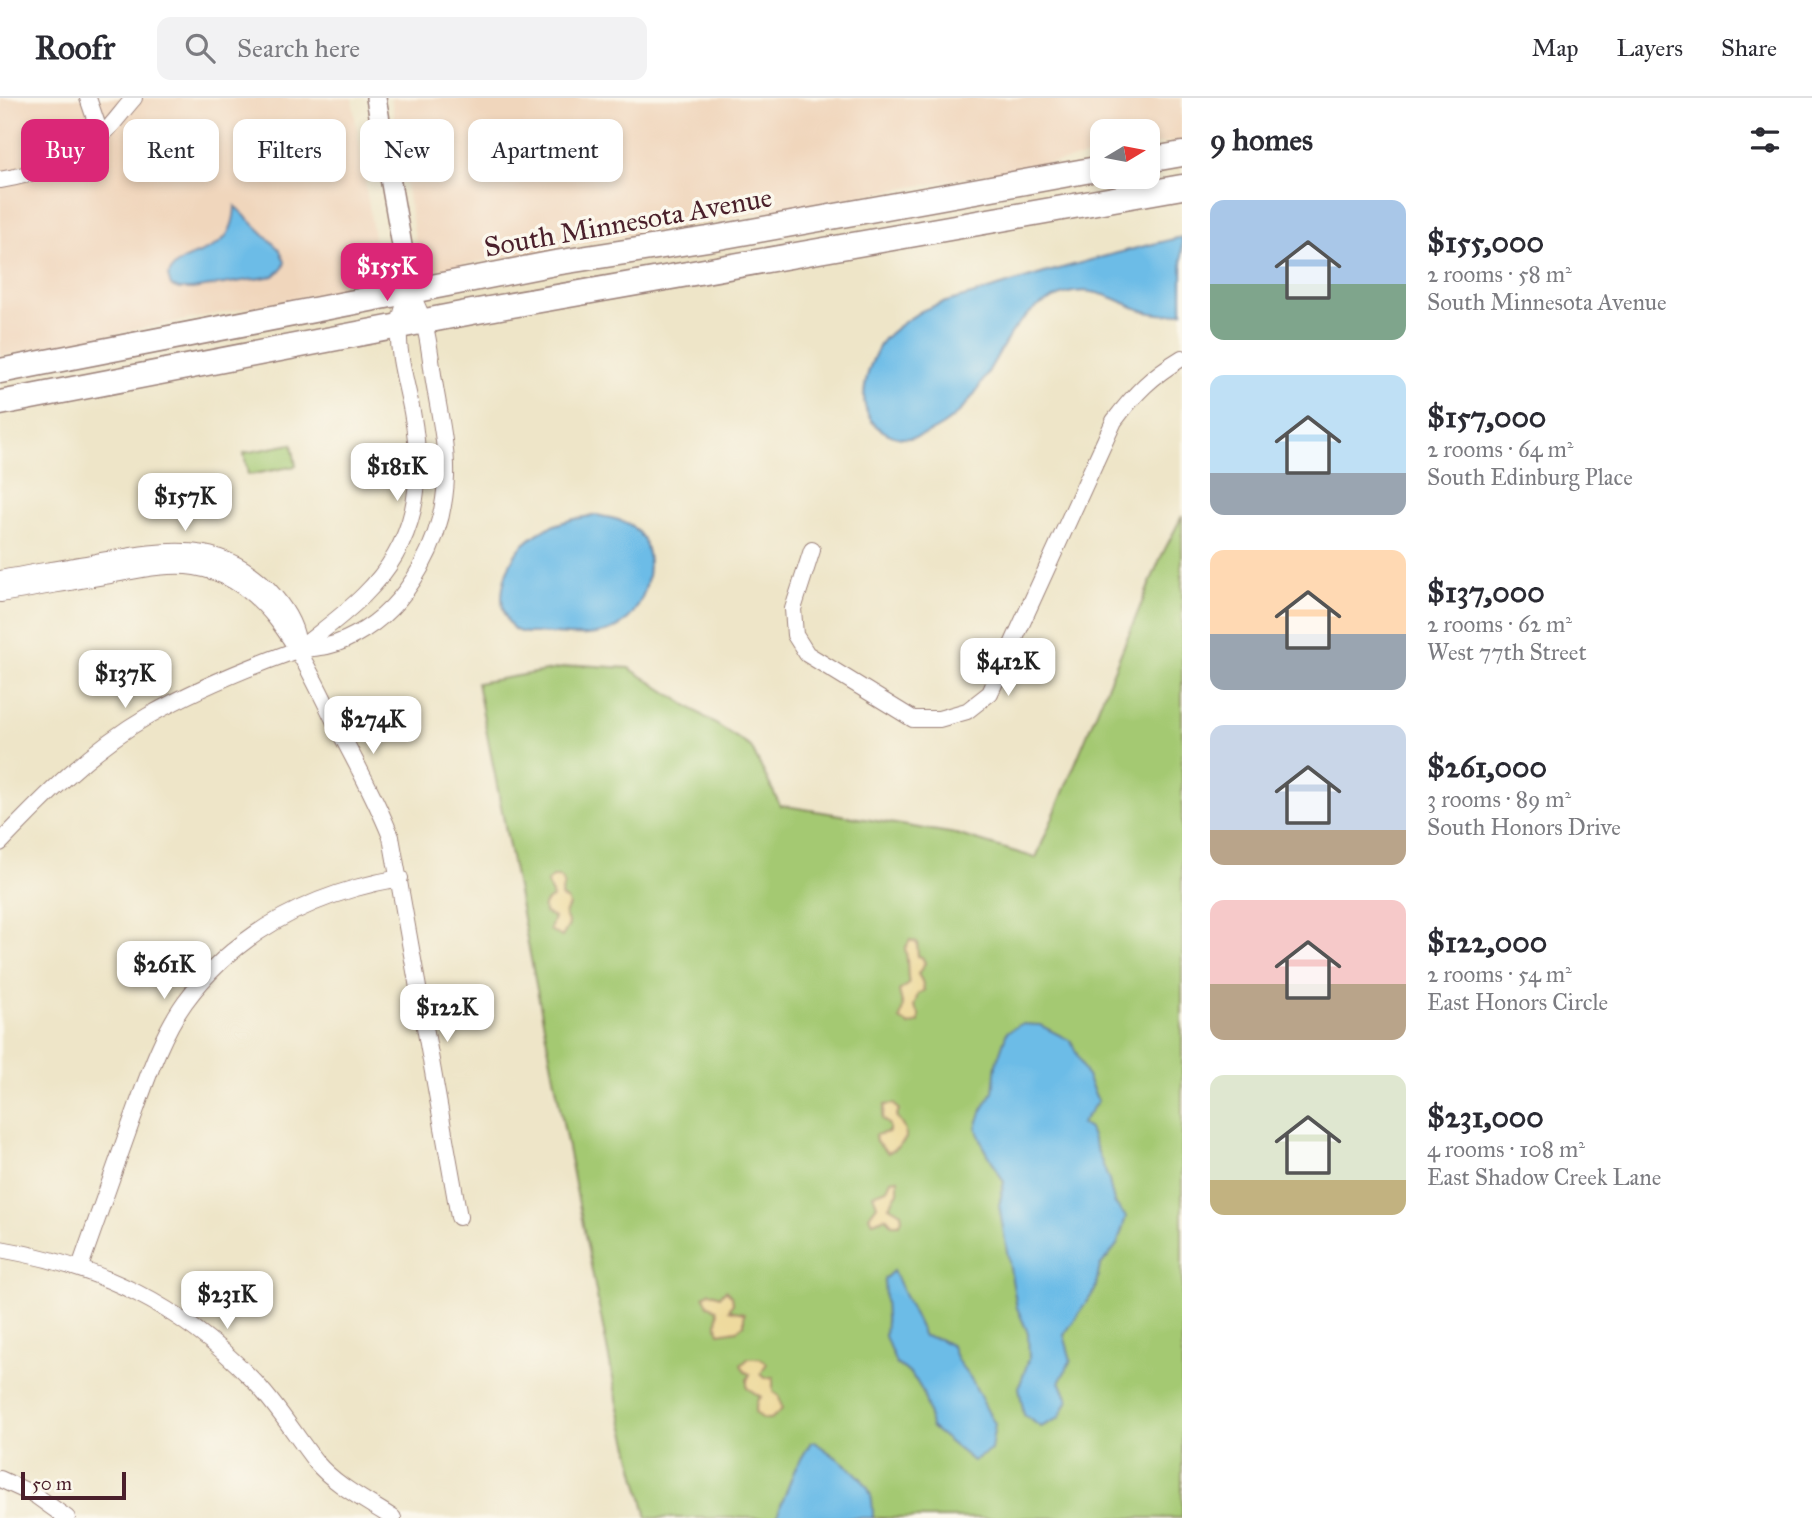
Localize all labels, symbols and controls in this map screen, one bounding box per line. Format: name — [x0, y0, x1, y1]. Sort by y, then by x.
search box — [157, 17, 647, 80]
text: Roofr — [35, 28, 115, 68]
icon: search — [181, 29, 219, 67]
text: Search here — [237, 32, 360, 64]
text: Map — [1532, 33, 1579, 63]
text: Layers — [1617, 33, 1683, 63]
text: Share — [1721, 33, 1777, 63]
chip: Buy — [21, 119, 109, 182]
chip: Rent — [123, 119, 219, 182]
chip: Filters — [233, 119, 346, 182]
chip: New — [360, 119, 454, 182]
chip: Apartment — [468, 119, 623, 182]
north arrow — [1090, 119, 1160, 189]
map controls — [1090, 119, 1160, 189]
icon: filters — [1746, 121, 1784, 159]
text: 9 homes — [1210, 122, 1313, 158]
street label: South Minnesota Avenue — [481, 179, 775, 265]
text: $155,000 — [1427, 224, 1544, 260]
icon: home — [1266, 228, 1350, 312]
pin: $155K — [338, 244, 436, 303]
text: $155K — [357, 252, 417, 280]
text: 2 rooms · 58 m² — [1427, 260, 1572, 288]
text: South Minnesota Avenue — [1427, 288, 1667, 316]
text: $157,000 — [1427, 399, 1546, 435]
icon: home — [1266, 403, 1350, 487]
text: 2 rooms · 64 m² — [1427, 435, 1573, 463]
pin: $181K — [348, 444, 446, 503]
text: $181K — [367, 452, 427, 480]
text: South Edinburg Place — [1427, 463, 1633, 491]
pin: $157K — [136, 474, 234, 533]
text: $157K — [154, 482, 216, 510]
text: $137,000 — [1427, 574, 1545, 610]
icon: home — [1266, 578, 1350, 662]
text: 2 rooms · 62 m² — [1427, 610, 1572, 638]
pin: $412K — [959, 638, 1057, 698]
text: West 77th Street — [1427, 638, 1587, 666]
text: $412K — [976, 647, 1040, 675]
pin: $137K — [76, 650, 174, 710]
text: $137K — [95, 659, 155, 687]
pin: $274K — [324, 696, 422, 756]
text: $274K — [340, 705, 406, 733]
text: $261,000 — [1427, 749, 1547, 785]
icon: home — [1266, 753, 1350, 837]
text: 3 rooms · 89 m² — [1427, 785, 1571, 813]
text: South Honors Drive — [1427, 813, 1621, 841]
text: $122,000 — [1427, 924, 1547, 960]
icon: home — [1266, 928, 1350, 1012]
pin: $261K — [115, 942, 213, 1001]
text: $261K — [133, 950, 195, 978]
text: 2 rooms · 54 m² — [1427, 960, 1572, 988]
pin: $122K — [398, 984, 496, 1044]
text: East Honors Circle — [1427, 988, 1608, 1016]
text: $122K — [416, 993, 478, 1021]
text: $231,000 — [1427, 1099, 1544, 1135]
icon: home — [1266, 1103, 1350, 1187]
text: 4 rooms · 108 m² — [1427, 1135, 1585, 1163]
text: East Shadow Creek Lane — [1427, 1163, 1661, 1191]
pin: $231K — [178, 1272, 276, 1331]
text: $231K — [197, 1280, 257, 1308]
scale bar — [21, 1469, 126, 1501]
text: 50 m — [32, 1472, 72, 1495]

